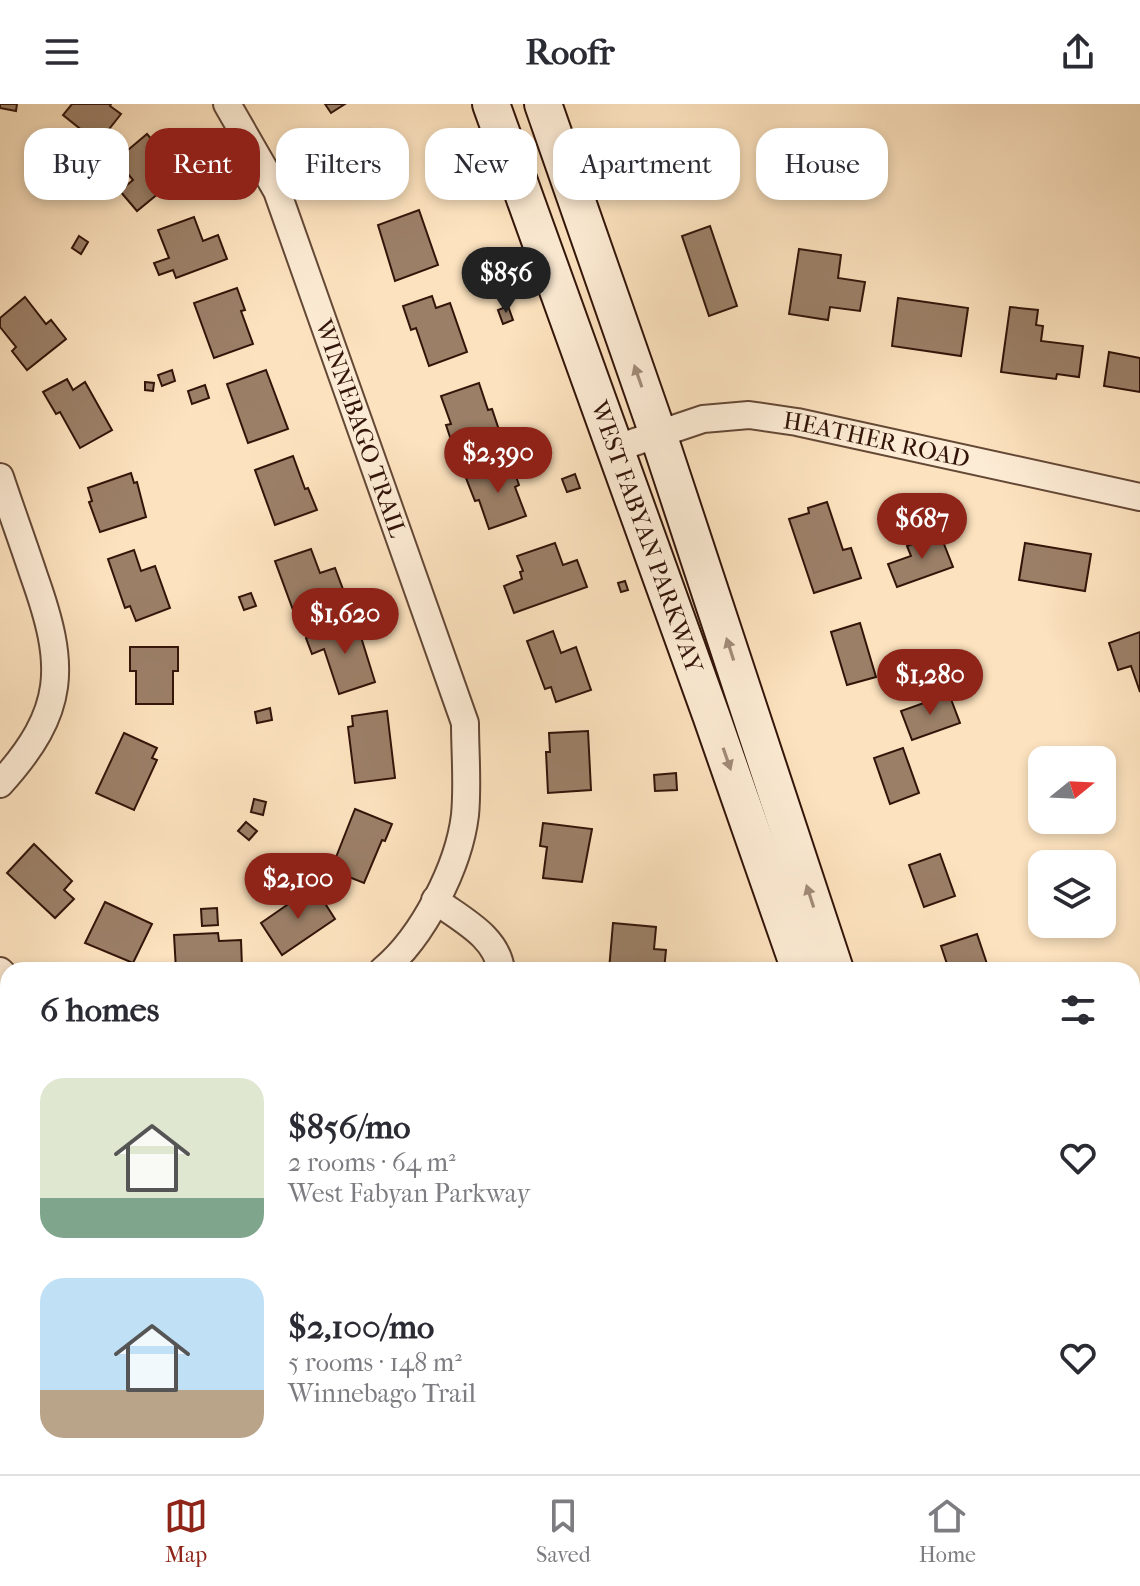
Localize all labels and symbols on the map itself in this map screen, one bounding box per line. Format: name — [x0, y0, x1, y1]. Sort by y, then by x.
pin: $856 — [459, 247, 553, 315]
street label: WINNEBAGO TRAIL — [309, 315, 412, 541]
one-way arrow — [631, 364, 643, 388]
street label: WEST FABYAN PARKWAY — [585, 396, 709, 677]
street label: HEATHER ROAD — [781, 406, 972, 473]
pin: $2,390 — [433, 427, 563, 495]
pin: $687 — [875, 493, 969, 561]
pin: $1,620 — [280, 588, 410, 656]
one-way arrow — [723, 636, 735, 660]
pin: $1,280 — [865, 649, 995, 717]
north arrow — [1028, 746, 1116, 834]
one-way arrow — [721, 747, 733, 771]
pin: $2,100 — [233, 853, 363, 921]
one-way arrow — [804, 884, 816, 908]

